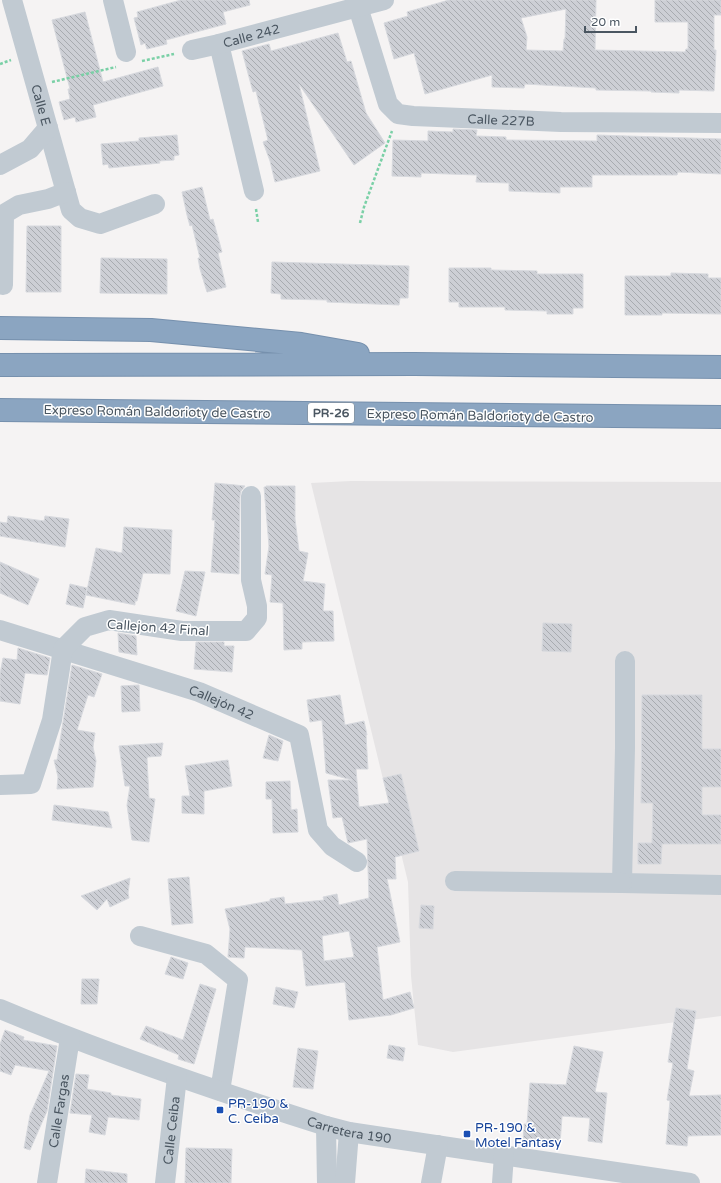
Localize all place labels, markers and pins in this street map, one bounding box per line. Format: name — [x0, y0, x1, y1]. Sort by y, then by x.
place label: PR-190 & C. Ceiba — [228, 1096, 289, 1127]
marker: PR-190 & C. Ceiba — [215, 1105, 225, 1115]
place label: PR-190 & Motel Fantasy — [475, 1120, 562, 1151]
marker: PR-190 & Motel Fantasy — [462, 1129, 472, 1139]

